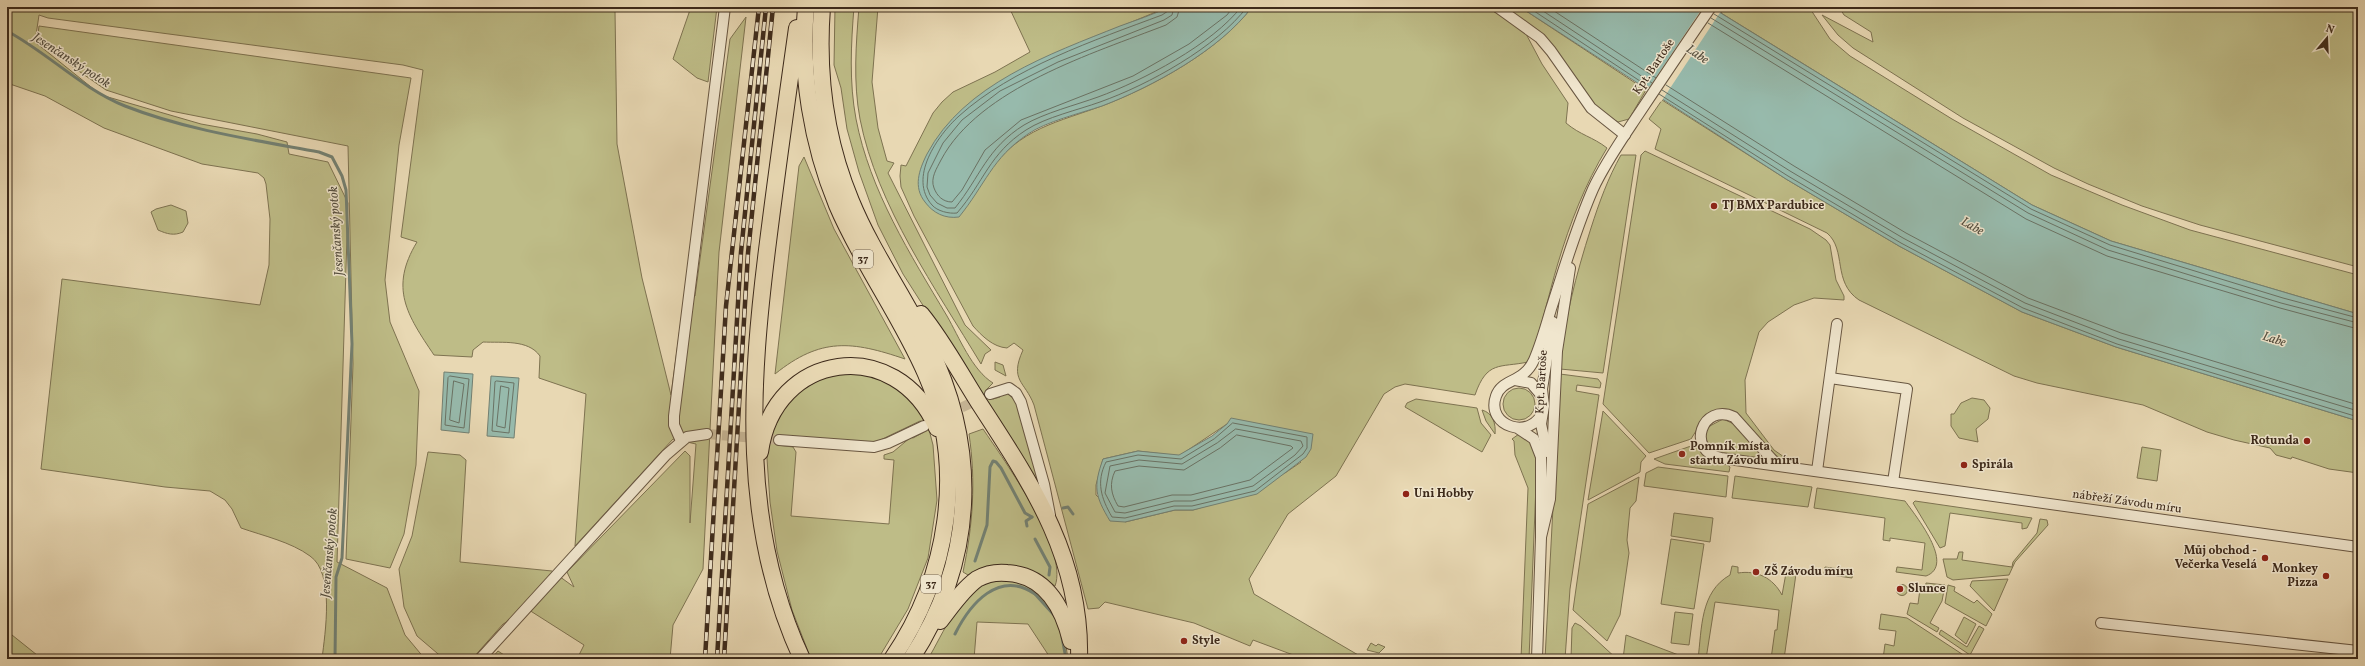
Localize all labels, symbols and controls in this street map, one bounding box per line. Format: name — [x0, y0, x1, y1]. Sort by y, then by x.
north arrow — [2307, 18, 2347, 58]
text: N — [2324, 22, 2336, 38]
water label: Jesenčanský potok — [27, 28, 113, 93]
street label: Kpt. Bartoše — [1629, 36, 1679, 98]
water label: Labe — [1682, 41, 1712, 69]
water label: Jesenčanský potok — [325, 186, 349, 278]
place label: TJ BMX Pardubice — [1722, 198, 1824, 214]
marker: TJ BMX Pardubice — [1709, 201, 1719, 211]
water label: Labe — [1957, 213, 1987, 241]
road number: 37 — [853, 250, 873, 268]
water label: Labe — [2260, 328, 2288, 352]
street label: Kpt. Bartoše — [1532, 349, 1552, 414]
place label: Rotunda — [2251, 433, 2299, 449]
marker: Rotunda — [2302, 436, 2312, 446]
place label: Pomník místa startu Závodu míru — [1690, 439, 1800, 469]
marker: Pomník místa startu Závodu míru — [1677, 449, 1687, 459]
place label: Spirála — [1972, 457, 2014, 473]
marker: Spirála — [1959, 460, 1969, 470]
place label: Uni Hobby — [1414, 486, 1474, 502]
street label: nábřeží Závodu míru — [2071, 486, 2183, 518]
marker: Uni Hobby — [1401, 489, 1411, 499]
water label: Jesenčanský potok — [317, 508, 343, 600]
place label: Můj obchod - Večerka Veselá — [2175, 543, 2257, 573]
marker: Můj obchod - Večerka Veselá — [2260, 553, 2270, 563]
place label: Monkey Pizza — [2272, 561, 2318, 591]
place label: ZŠ Závodu míru — [1764, 563, 1854, 580]
marker: ZŠ Závodu míru — [1751, 567, 1761, 577]
marker: Monkey Pizza — [2321, 571, 2331, 581]
road number: 37 — [921, 575, 941, 593]
place label: Slunce — [1908, 581, 1946, 597]
marker: Slunce — [1895, 584, 1905, 594]
place label: Style — [1192, 633, 1220, 649]
marker: Style — [1179, 636, 1189, 646]

